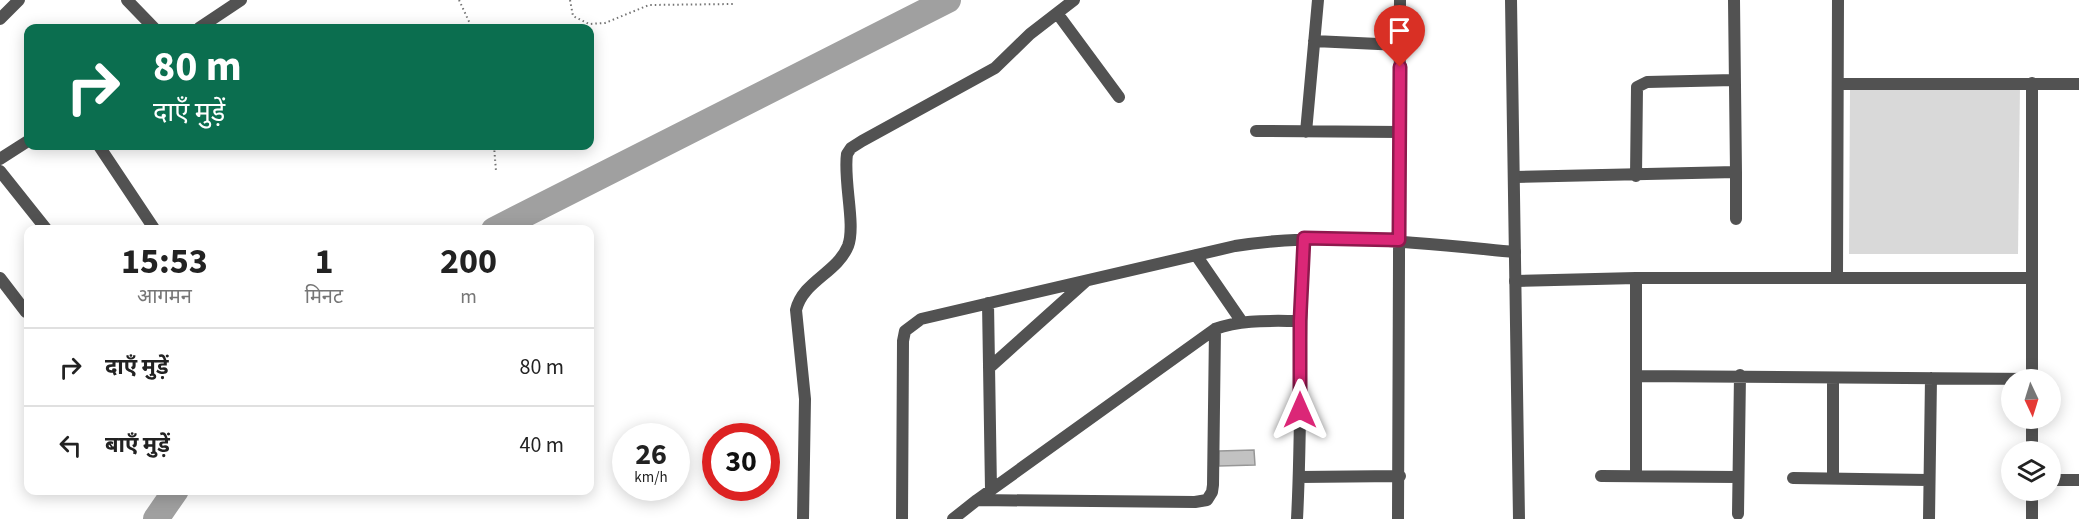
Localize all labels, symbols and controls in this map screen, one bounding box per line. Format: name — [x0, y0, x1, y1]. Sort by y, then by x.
pin — [1374, 5, 1425, 67]
icon: arrive — [1383, 14, 1416, 47]
text: 80 m — [153, 37, 242, 97]
icon: right — [54, 48, 132, 126]
text: दाएँ मुड़ें — [153, 93, 225, 132]
text: 15:53 — [121, 236, 208, 287]
text: 1 — [314, 236, 333, 287]
text: 200 — [440, 236, 497, 287]
text: आगमन — [137, 283, 192, 311]
text: मिनट — [305, 283, 343, 311]
text: m — [460, 283, 477, 311]
icon: right — [54, 351, 87, 384]
text: दाएँ मुड़ें — [105, 351, 168, 383]
text: 80 m — [519, 351, 564, 383]
north arrow — [2001, 369, 2061, 429]
map controls — [2001, 369, 2061, 501]
position arrow — [1268, 378, 1332, 442]
speed limit sign: 30 — [702, 423, 780, 501]
icon: left — [54, 429, 87, 462]
text: बाएँ मुड़ें — [105, 429, 170, 461]
text: 40 m — [519, 429, 564, 461]
text: 26 — [635, 433, 667, 476]
button: layers — [2001, 441, 2061, 501]
text: km/h — [634, 467, 668, 488]

